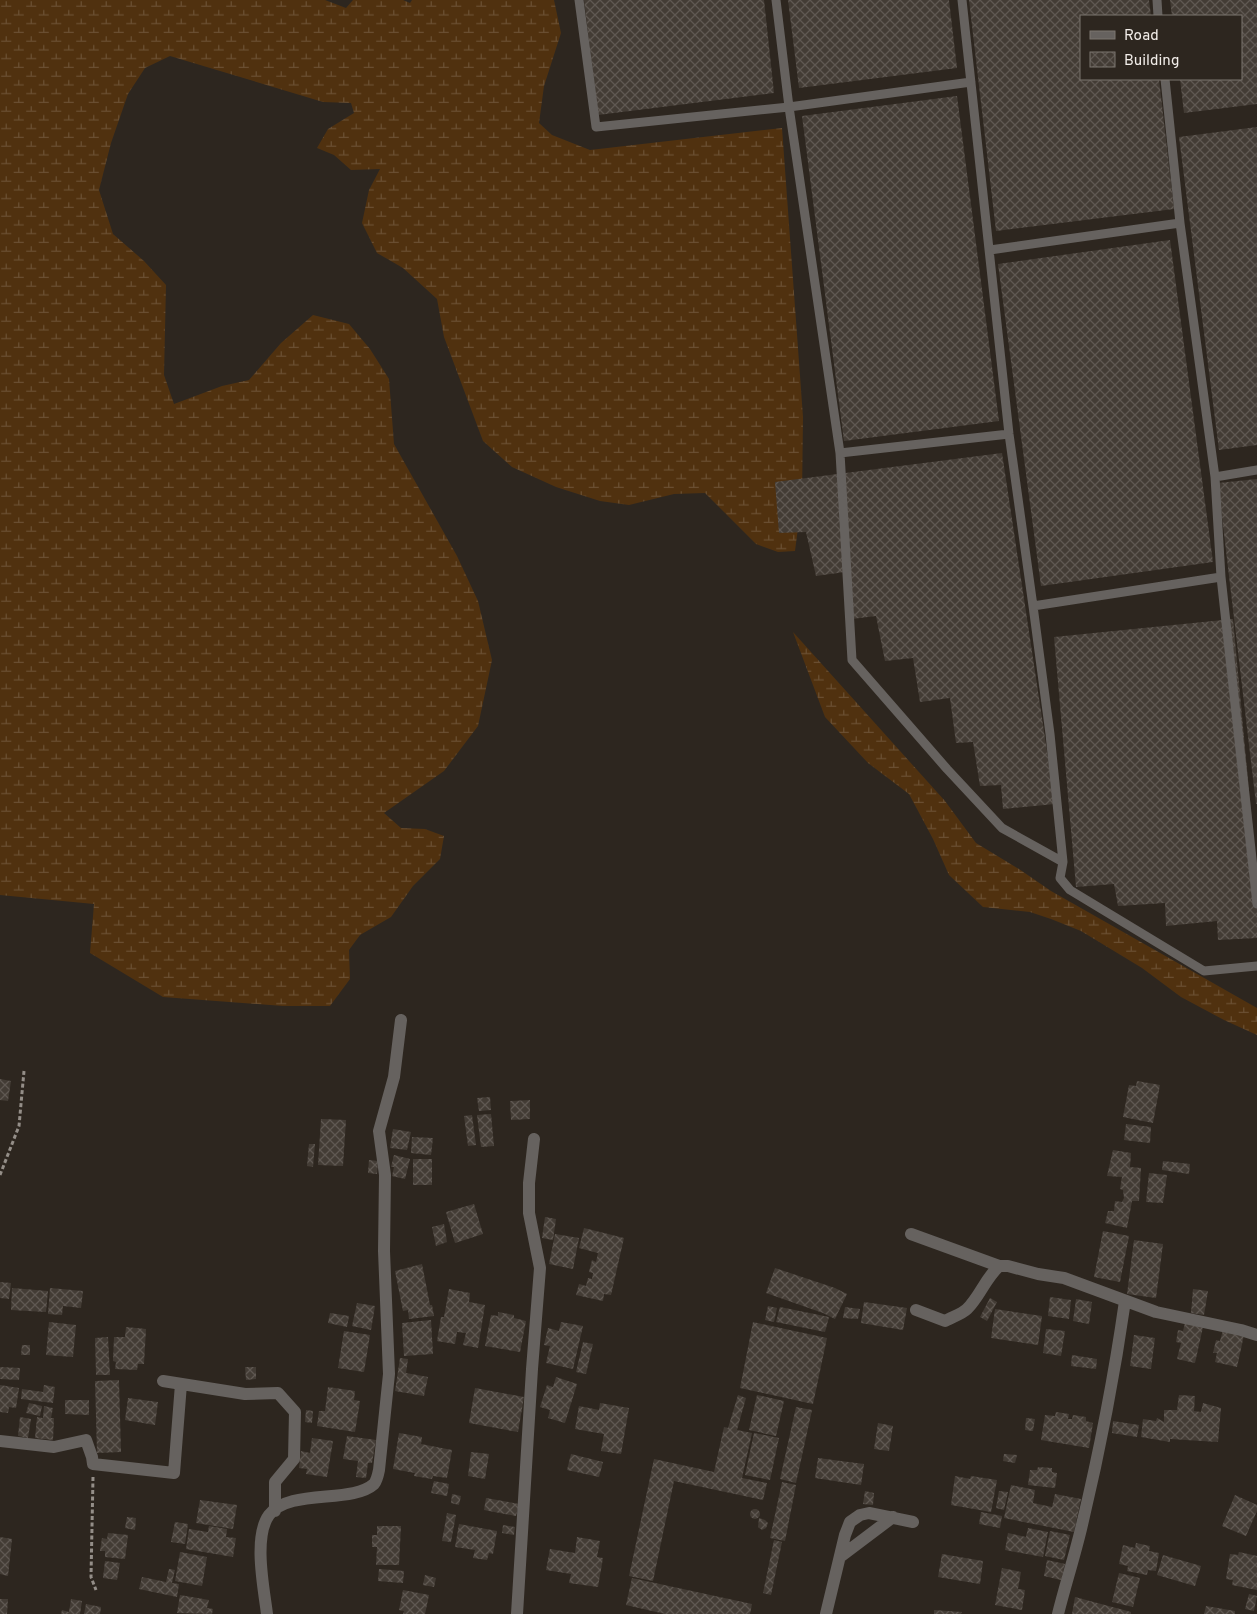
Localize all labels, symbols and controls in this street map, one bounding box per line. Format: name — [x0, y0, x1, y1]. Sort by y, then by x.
legend — [1080, 15, 1242, 80]
text: Road — [1124, 27, 1159, 46]
text: Building — [1124, 52, 1179, 71]

